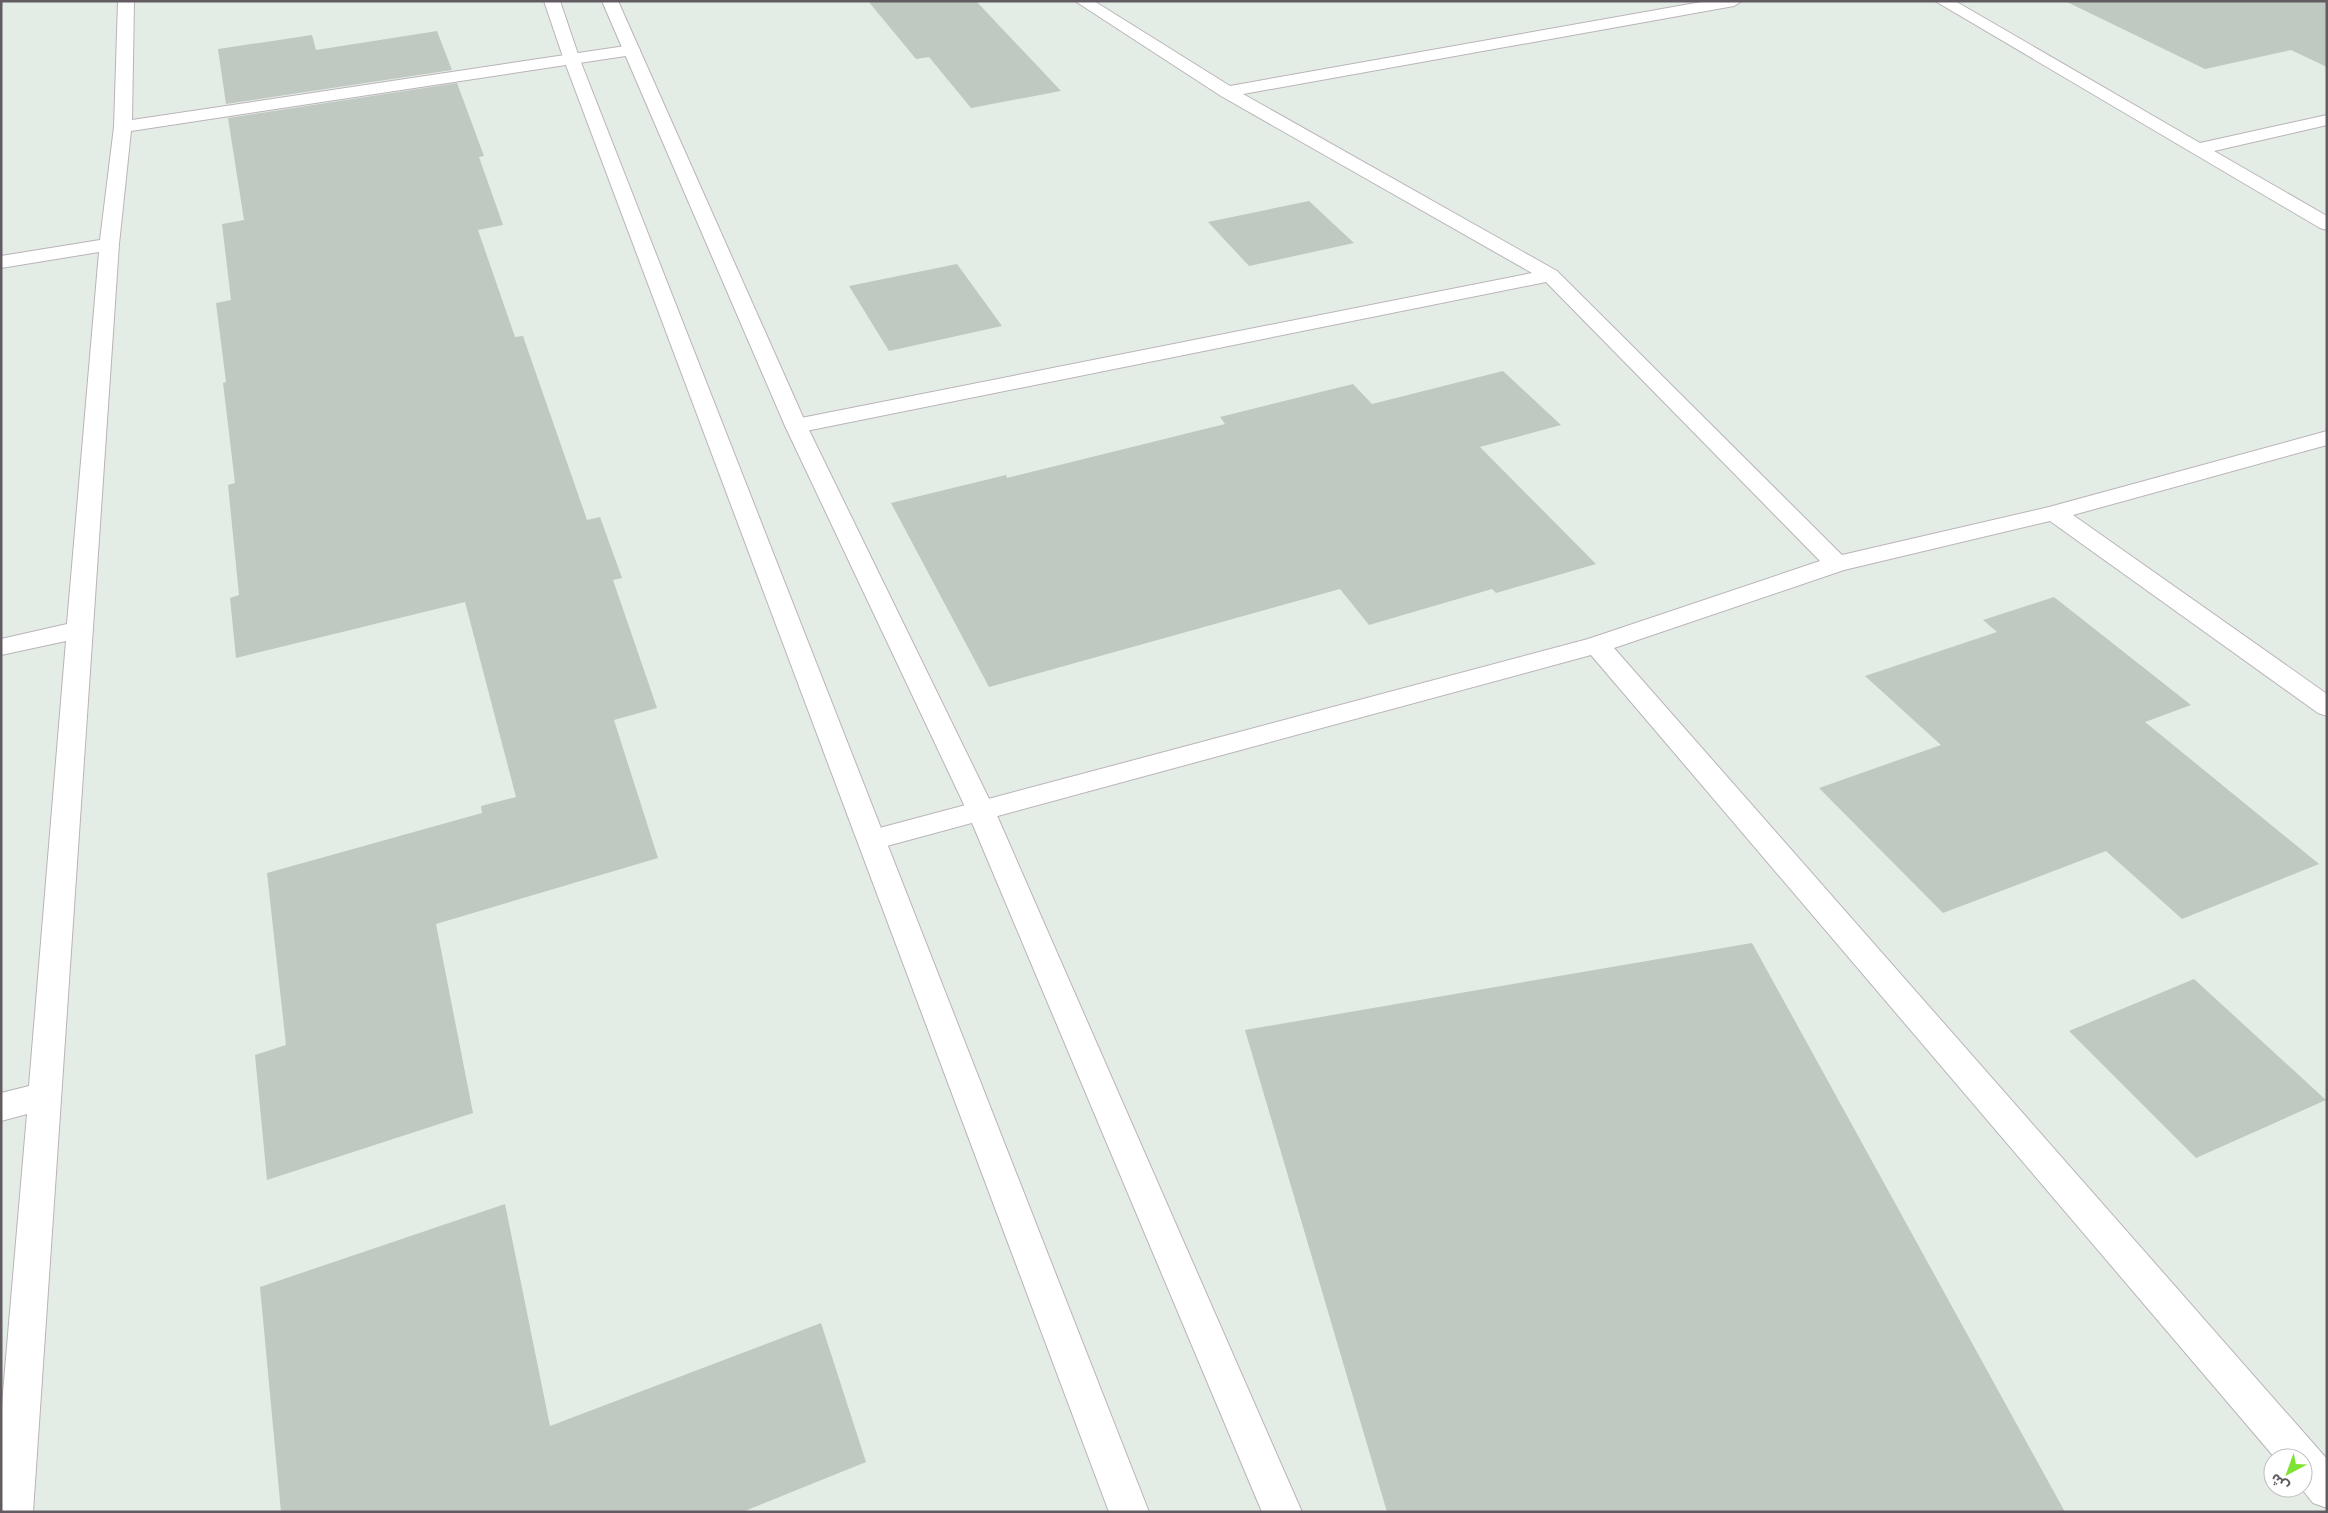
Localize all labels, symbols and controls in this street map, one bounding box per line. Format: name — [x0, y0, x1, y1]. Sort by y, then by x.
north arrow — [2263, 1448, 2313, 1498]
text: ش — [2267, 1470, 2292, 1495]

